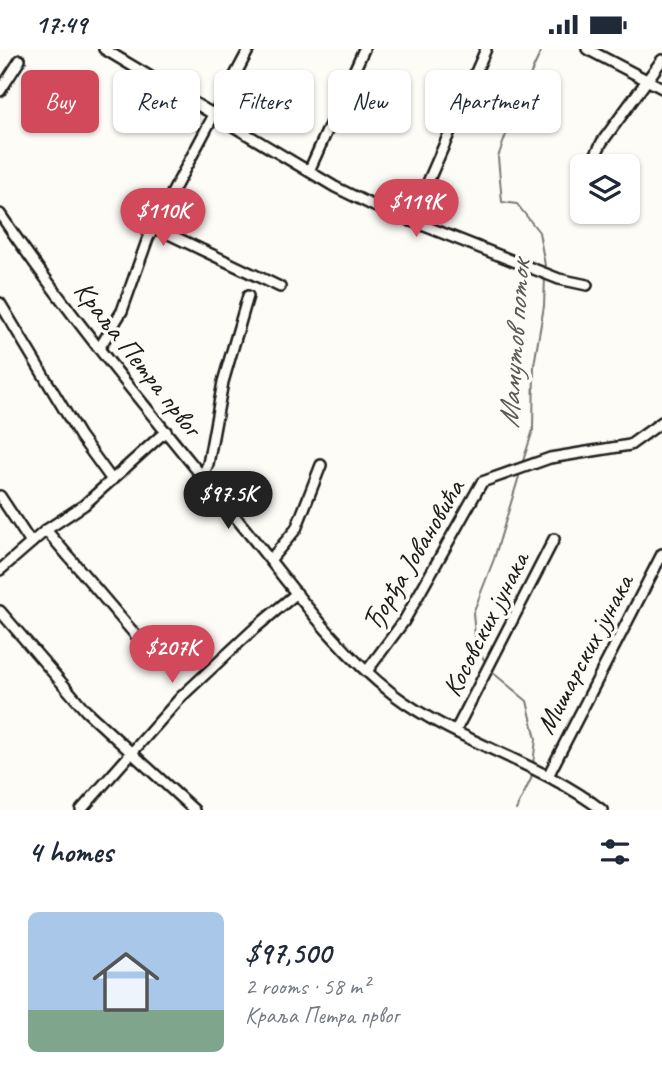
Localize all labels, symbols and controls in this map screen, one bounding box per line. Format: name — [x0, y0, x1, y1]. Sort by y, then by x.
text: 17:49 — [35, 8, 87, 41]
chip: Buy — [21, 70, 99, 133]
chip: Rent — [113, 70, 200, 133]
chip: Filters — [214, 70, 314, 133]
chip: New — [328, 70, 411, 133]
chip: Apartment — [425, 70, 561, 133]
map controls — [570, 154, 640, 224]
button: layers — [570, 154, 640, 224]
pin: $119K — [367, 179, 465, 239]
text: $119K — [390, 187, 442, 216]
pin: $110K — [114, 189, 212, 248]
text: $110K — [136, 196, 190, 225]
water label: Мамутов поток — [489, 254, 539, 429]
street label: Краља Петра првог — [67, 274, 211, 445]
pin: $97.5K — [171, 471, 285, 531]
street label: Ђорђа Јовановића — [354, 471, 473, 637]
text: $97.5K — [200, 479, 256, 508]
street label: Косовских јунака — [434, 544, 537, 702]
street label: Мишарских јунака — [527, 566, 642, 740]
pin: $207K — [123, 625, 221, 685]
text: $207K — [146, 633, 199, 662]
text: 4 homes — [28, 833, 113, 871]
icon: filters — [596, 833, 634, 871]
text: $97,500 — [245, 934, 331, 972]
icon: home — [84, 940, 168, 1024]
text: 2 rooms · 58 m² — [245, 972, 369, 1001]
text: Краља Петра првог — [245, 1001, 398, 1030]

